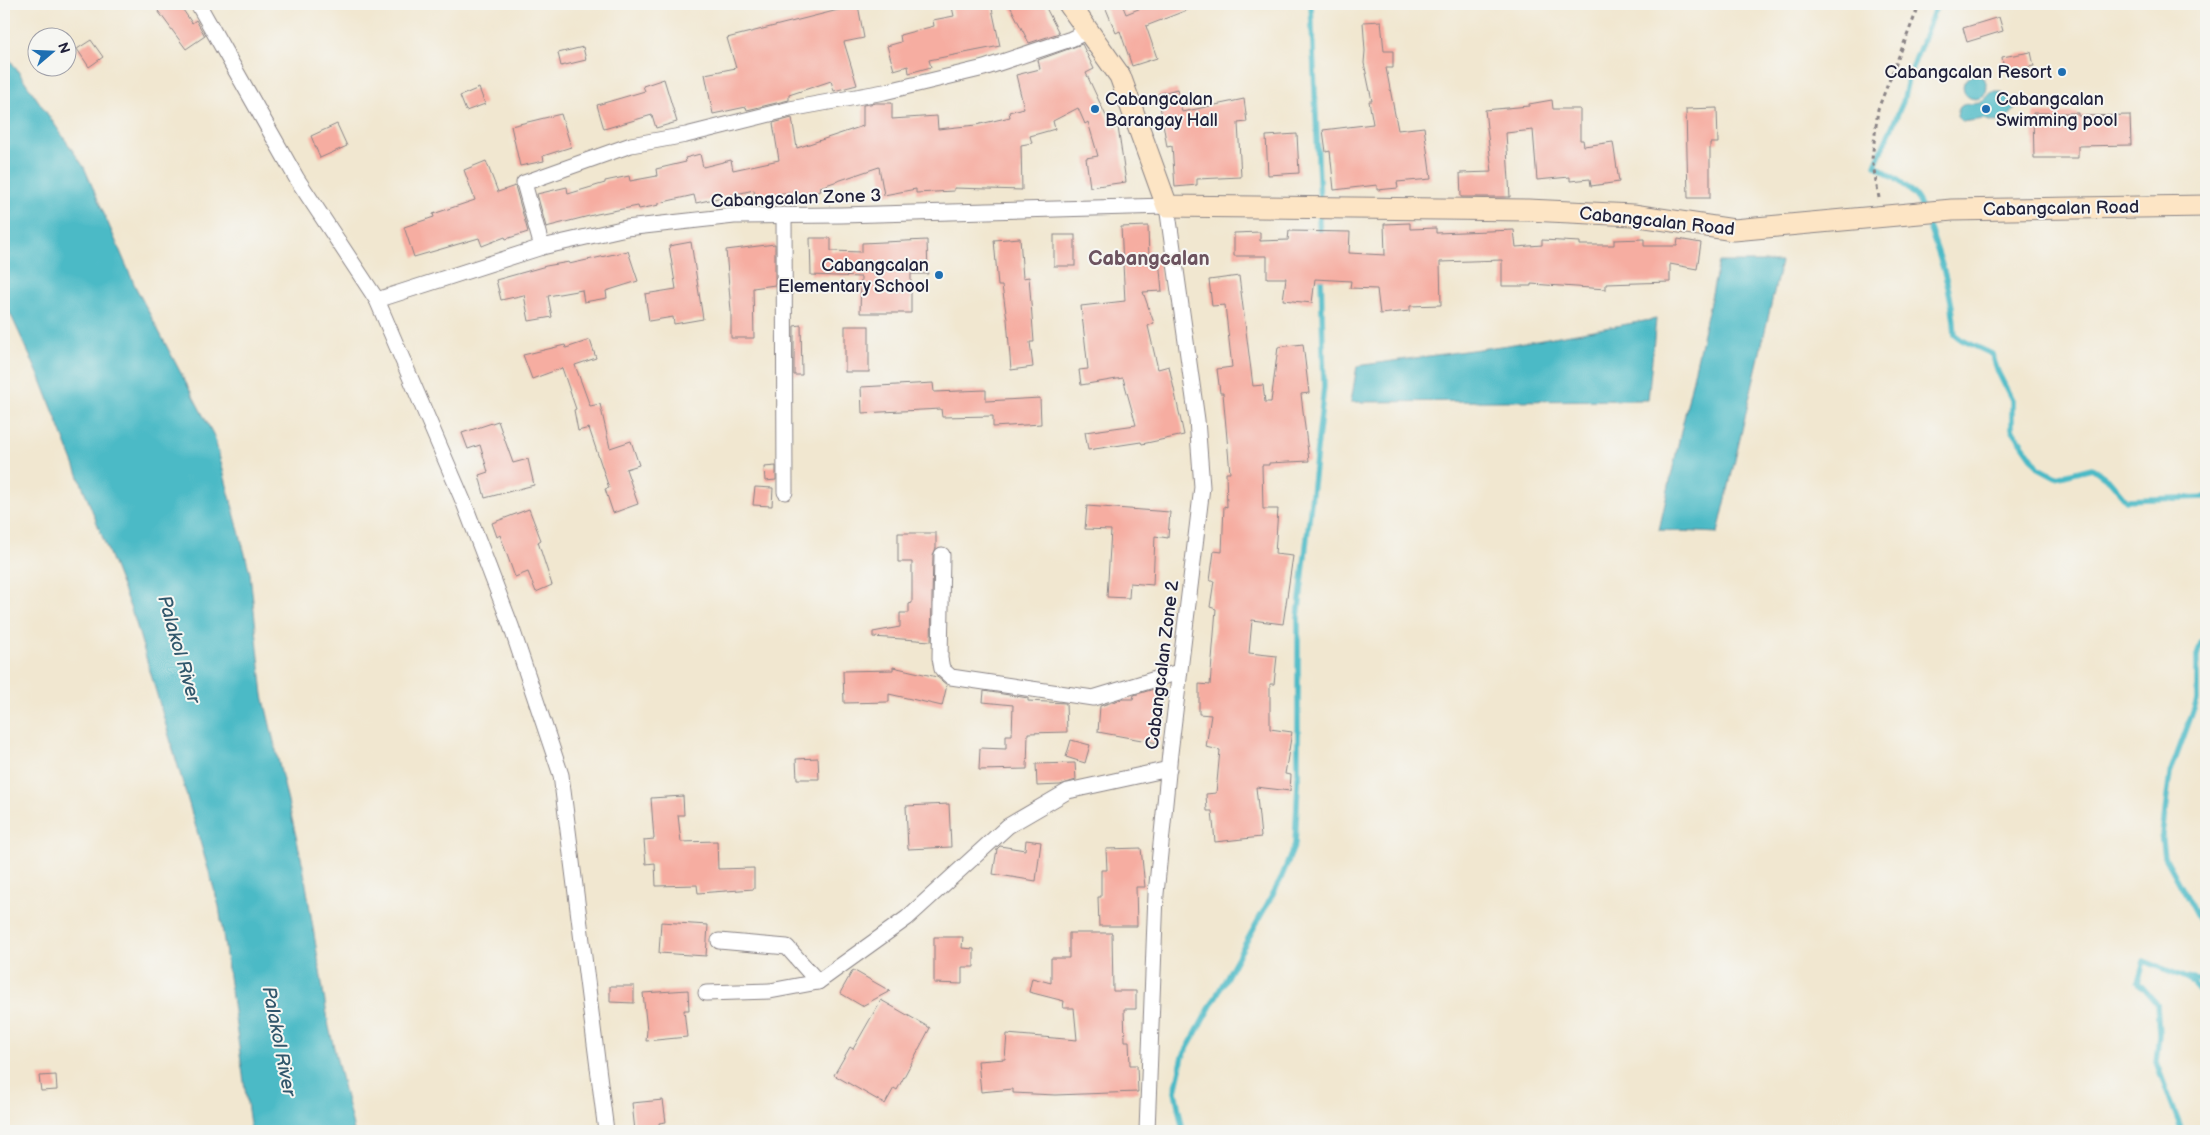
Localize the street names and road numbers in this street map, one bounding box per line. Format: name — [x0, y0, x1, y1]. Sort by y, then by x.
street label: Cabangcalan Zone 3 — [710, 185, 882, 212]
street label: Cabangcalan Road — [1983, 197, 2139, 220]
street label: Cabangcalan Road — [1578, 203, 1736, 240]
street label: Cabangcalan Zone 2 — [1142, 579, 1183, 751]

